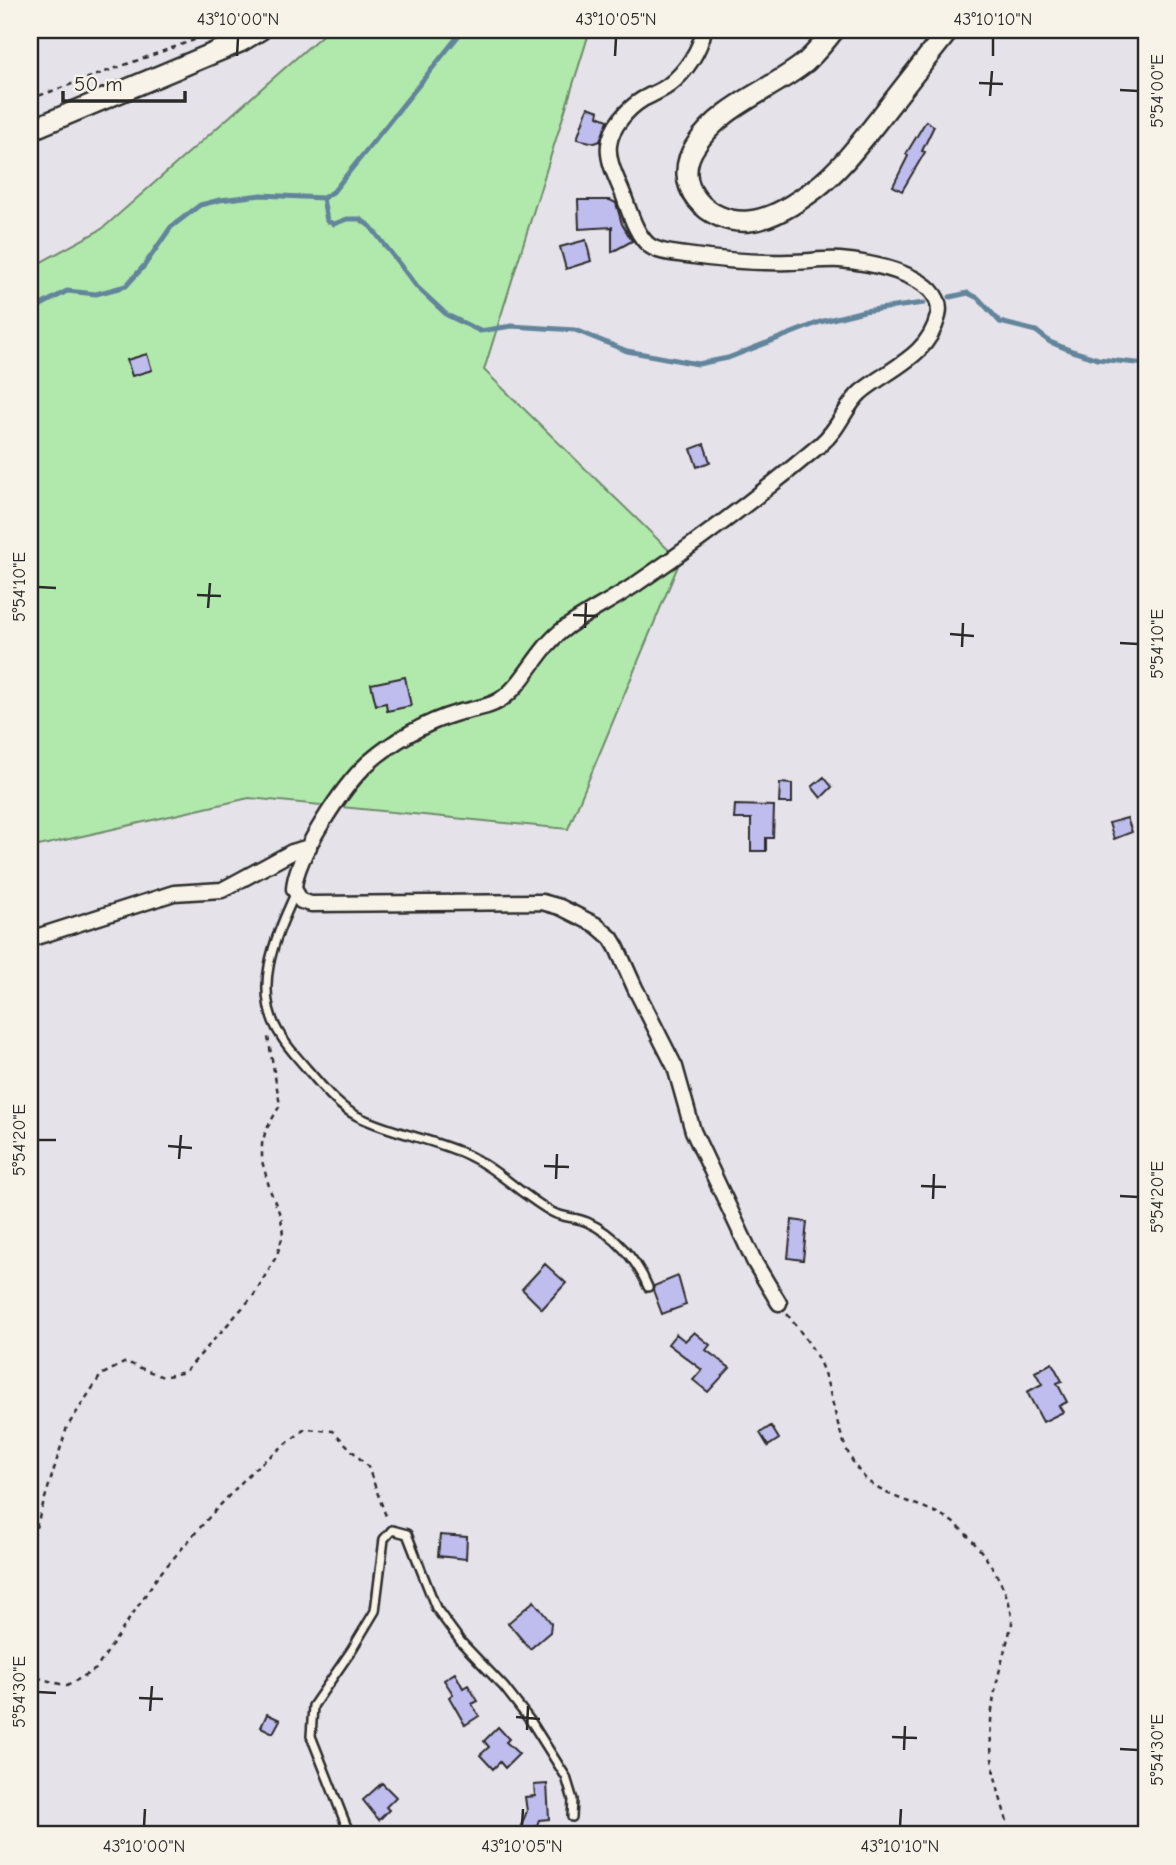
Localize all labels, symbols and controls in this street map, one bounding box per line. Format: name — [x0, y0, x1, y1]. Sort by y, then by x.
text: 43°10'00"N — [197, 9, 279, 30]
text: 43°10'05"N — [575, 9, 657, 30]
text: 43°10'10"N — [954, 9, 1032, 30]
text: 5°54'00"E — [1147, 54, 1168, 128]
scale bar — [63, 60, 186, 104]
text: 50 m — [74, 72, 123, 96]
text: 5°54'10"E — [9, 552, 30, 622]
text: 5°54'10"E — [1147, 609, 1168, 679]
text: 5°54'20"E — [9, 1104, 30, 1176]
text: 5°54'20"E — [1147, 1161, 1168, 1233]
text: 5°54'30"E — [9, 1656, 30, 1728]
text: 5°54'30"E — [1147, 1714, 1168, 1786]
text: 43°10'00"N — [103, 1836, 185, 1857]
text: 43°10'05"N — [481, 1836, 563, 1857]
text: 43°10'10"N — [861, 1836, 939, 1857]

